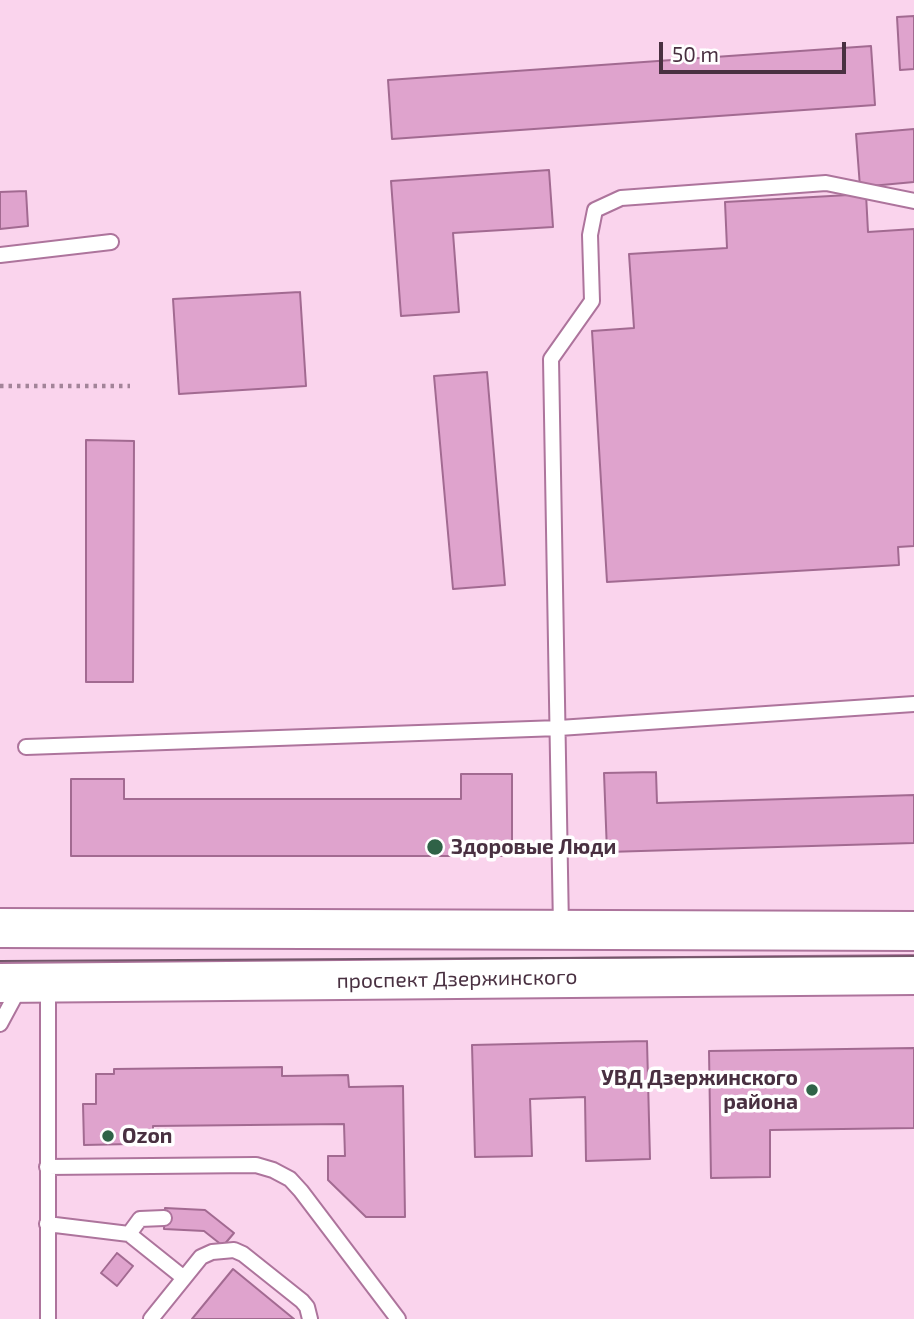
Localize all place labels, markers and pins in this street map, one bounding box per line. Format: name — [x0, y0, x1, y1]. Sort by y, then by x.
place label: Здоровые Люди — [451, 834, 616, 860]
marker: Здоровые Люди — [425, 837, 445, 857]
place label: УВД Дзержинского района — [601, 1065, 798, 1115]
marker: УВД Дзержинского района — [804, 1082, 820, 1098]
place label: Ozon — [122, 1123, 172, 1149]
marker: Ozon — [100, 1128, 116, 1144]

